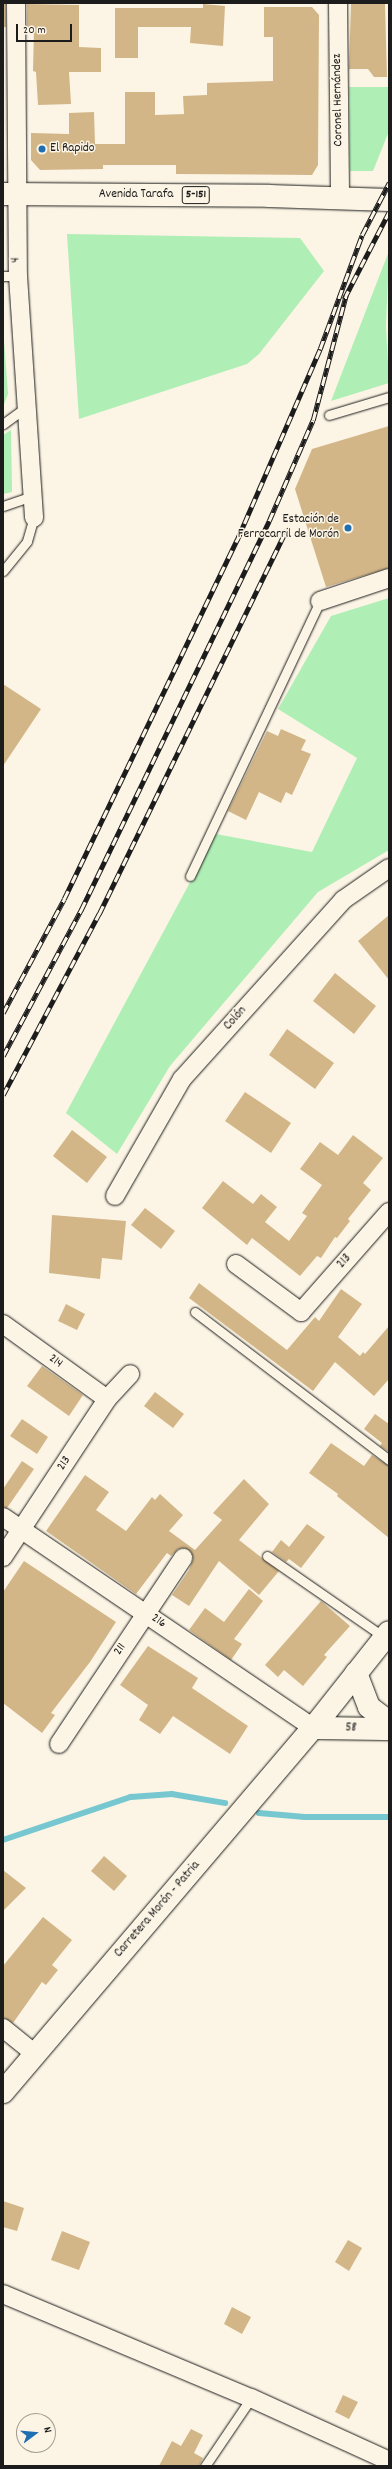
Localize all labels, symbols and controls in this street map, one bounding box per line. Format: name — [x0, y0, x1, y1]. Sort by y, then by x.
scale bar — [18, 16, 74, 42]
text: 20 m — [23, 22, 46, 39]
street label: Coronel Hernández — [330, 53, 348, 147]
place label: El Rapido — [50, 141, 95, 157]
marker: El Rapido — [37, 144, 47, 154]
road number: 5-151 — [181, 185, 211, 205]
street label: Avenida Tarafa — [99, 187, 173, 203]
street label: 4 — [9, 257, 25, 263]
place label: Estación de Ferrocarril de Morón — [238, 513, 339, 544]
marker: Estación de Ferrocarril de Morón — [342, 522, 354, 534]
street label: Colón — [221, 1004, 251, 1034]
street label: 213 — [334, 1251, 356, 1273]
street label: 214 — [45, 1352, 65, 1372]
street label: 213 — [55, 1454, 75, 1474]
street label: 216 — [147, 1611, 169, 1633]
street label: 211 — [111, 1641, 131, 1659]
street label: 58 — [345, 1721, 357, 1737]
street label: Carretera Morón - Patria — [112, 1859, 204, 1961]
north arrow — [16, 2413, 56, 2453]
text: N — [38, 2425, 55, 2435]

